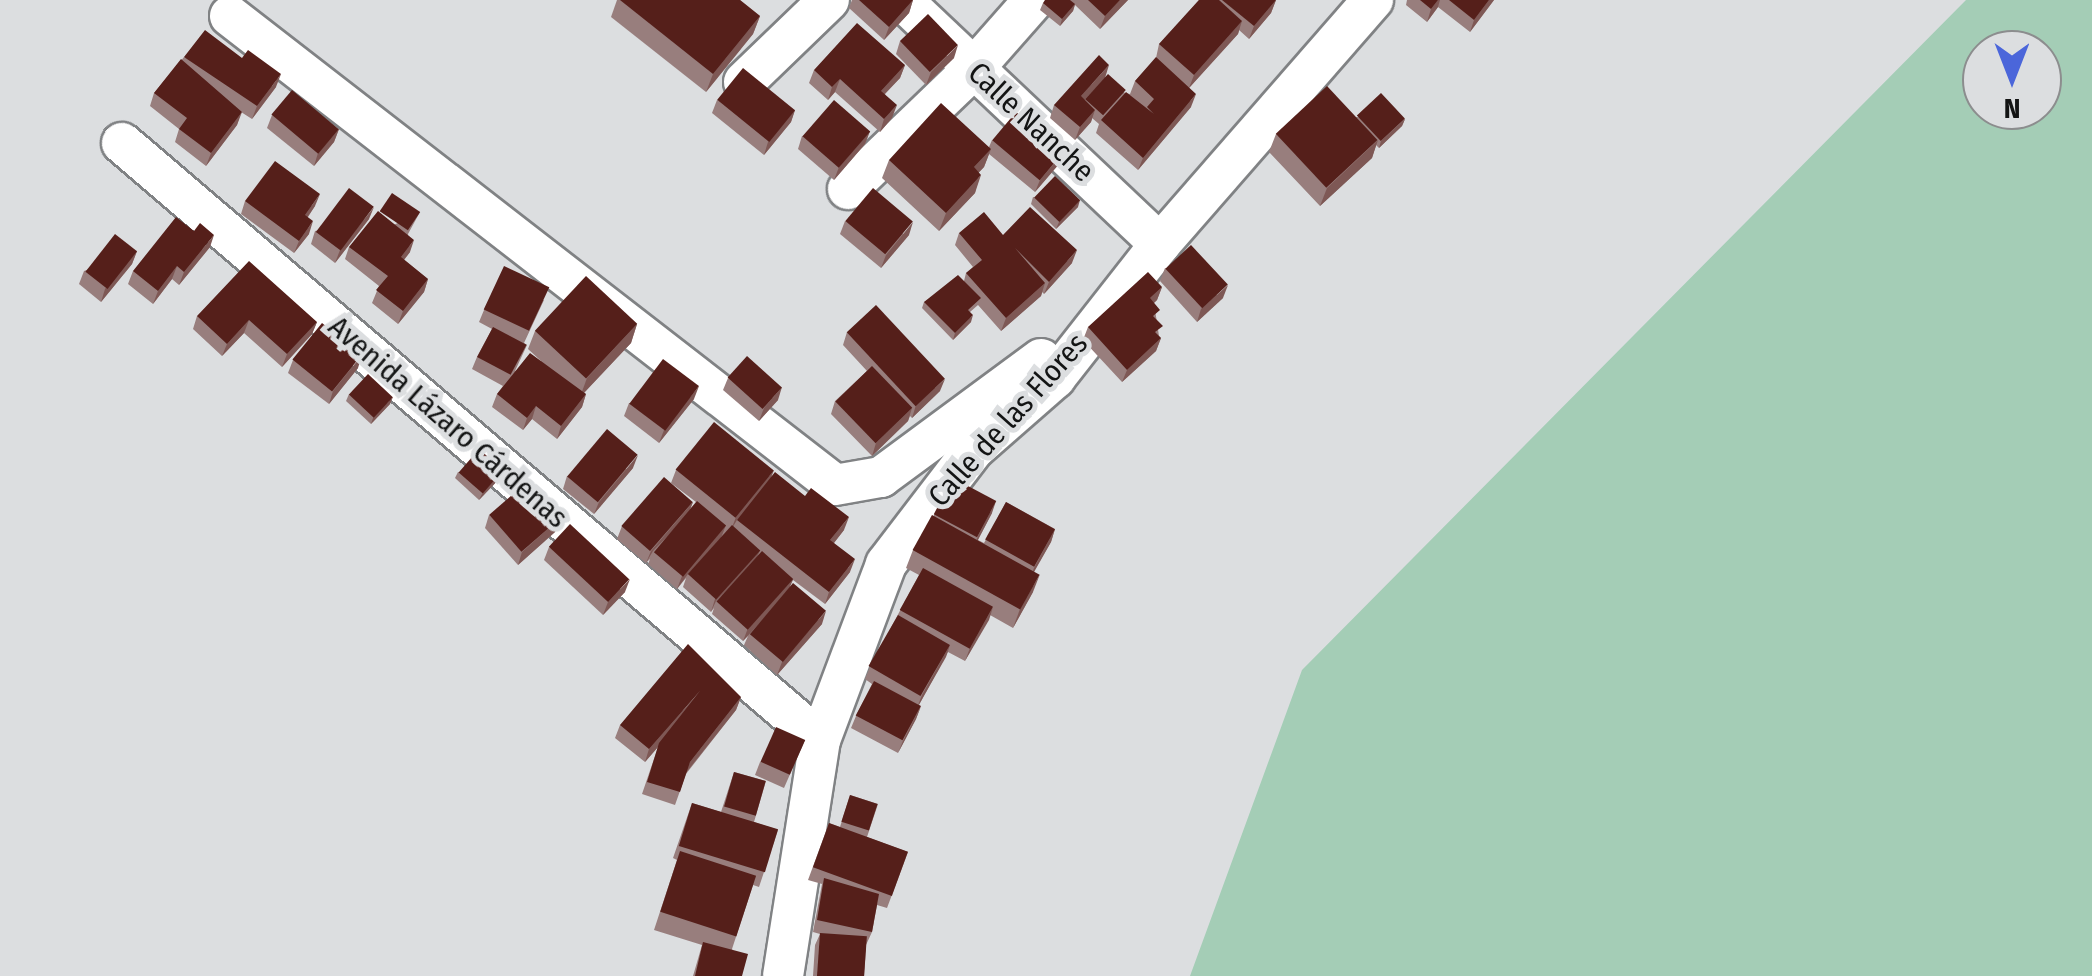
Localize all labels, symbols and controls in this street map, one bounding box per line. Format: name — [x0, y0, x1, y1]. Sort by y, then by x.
north arrow — [1962, 30, 2062, 130]
street label: Calle Nanche — [961, 55, 1101, 189]
text: N — [2004, 92, 2020, 125]
street label: Avenida Lázaro Cárdenas — [321, 308, 575, 536]
street label: Calle de las Flores — [921, 326, 1095, 514]

